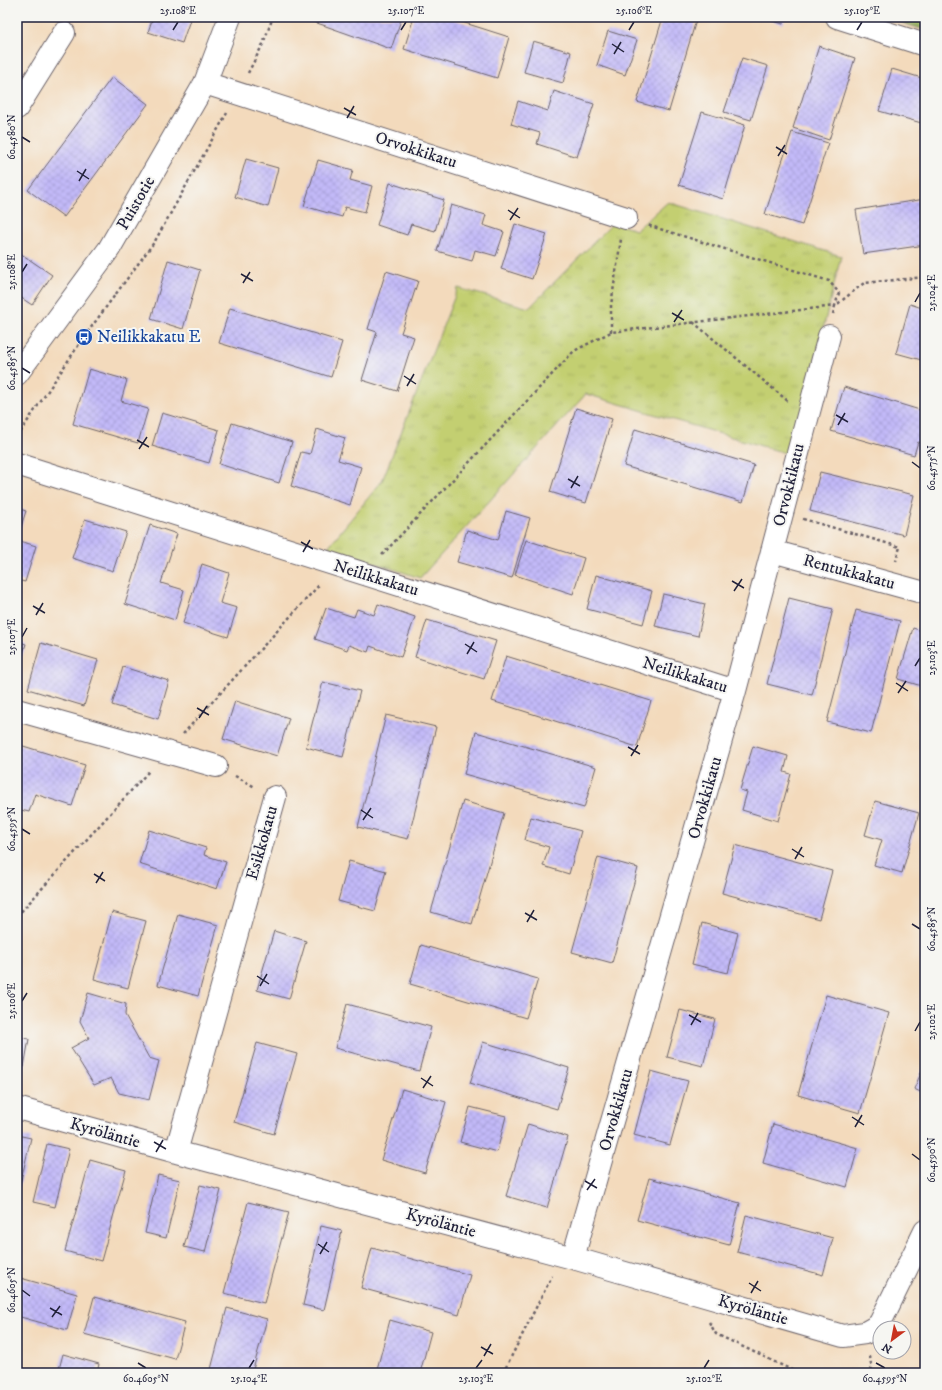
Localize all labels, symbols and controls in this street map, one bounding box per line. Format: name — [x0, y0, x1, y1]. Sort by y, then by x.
text: 25.108°E — [160, 5, 196, 17]
text: 25.107°E — [388, 5, 424, 17]
text: 25.106°E — [616, 5, 652, 17]
text: 25.105°E — [844, 5, 880, 17]
text: 60.4580°N — [6, 114, 18, 160]
street label: Orvokkikatu — [372, 126, 460, 174]
street label: Puistotie — [112, 172, 160, 234]
text: 25.108°E — [6, 254, 18, 290]
text: 25.104°E — [926, 275, 938, 311]
place label: Neilikkakatu E — [97, 326, 201, 348]
bus stop icon: Neilikkakatu E — [74, 327, 94, 347]
text: 60.4585°N — [6, 345, 18, 391]
street label: Orvokkikatu — [768, 441, 810, 529]
text: 60.4575°N — [926, 445, 938, 491]
street label: Rentukkakatu — [801, 549, 897, 595]
street label: Neilikkakatu — [331, 555, 421, 601]
text: 25.107°E — [6, 619, 18, 655]
text: 25.103°E — [926, 641, 938, 675]
street label: Neilikkakatu — [640, 652, 730, 698]
street label: Orvokkikatu — [683, 754, 727, 842]
street label: Esikkokatu — [241, 803, 283, 883]
text: 60.4595°N — [6, 806, 18, 852]
text: 60.4585°N — [926, 906, 938, 952]
text: 25.106°E — [6, 983, 18, 1019]
text: 25.102°E — [926, 1004, 938, 1040]
street label: Orvokkikatu — [594, 1066, 638, 1154]
street label: Kyröläntie — [67, 1113, 143, 1153]
text: 60.4590°N — [926, 1137, 938, 1183]
street label: Kyröläntie — [403, 1203, 479, 1243]
text: 60.4605°N — [6, 1267, 18, 1313]
street label: Kyröläntie — [715, 1290, 791, 1330]
north arrow — [872, 1320, 912, 1360]
text: N — [880, 1339, 895, 1356]
text: 60.4605°N — [123, 1373, 169, 1385]
text: 25.104°E — [231, 1373, 267, 1385]
text: 25.103°E — [459, 1373, 493, 1385]
text: 25.102°E — [686, 1373, 722, 1385]
text: 60.4595°N — [862, 1373, 908, 1385]

